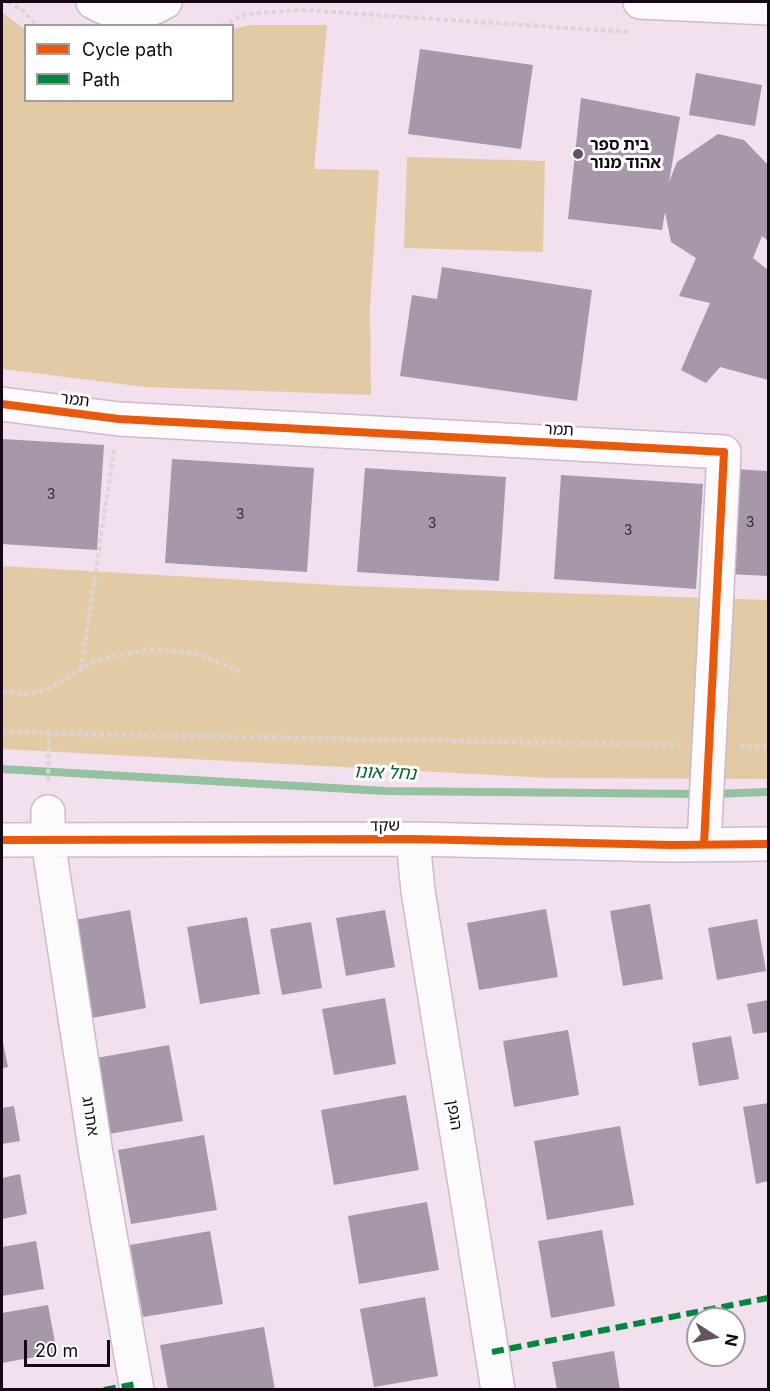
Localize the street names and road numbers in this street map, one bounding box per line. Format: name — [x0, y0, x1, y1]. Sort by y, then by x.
street label: תמר — [59, 389, 91, 411]
street label: תמר — [544, 420, 574, 440]
street label: שקד — [370, 816, 400, 836]
street label: אתרוג — [77, 1095, 103, 1137]
street label: הגפן — [442, 1098, 466, 1132]

